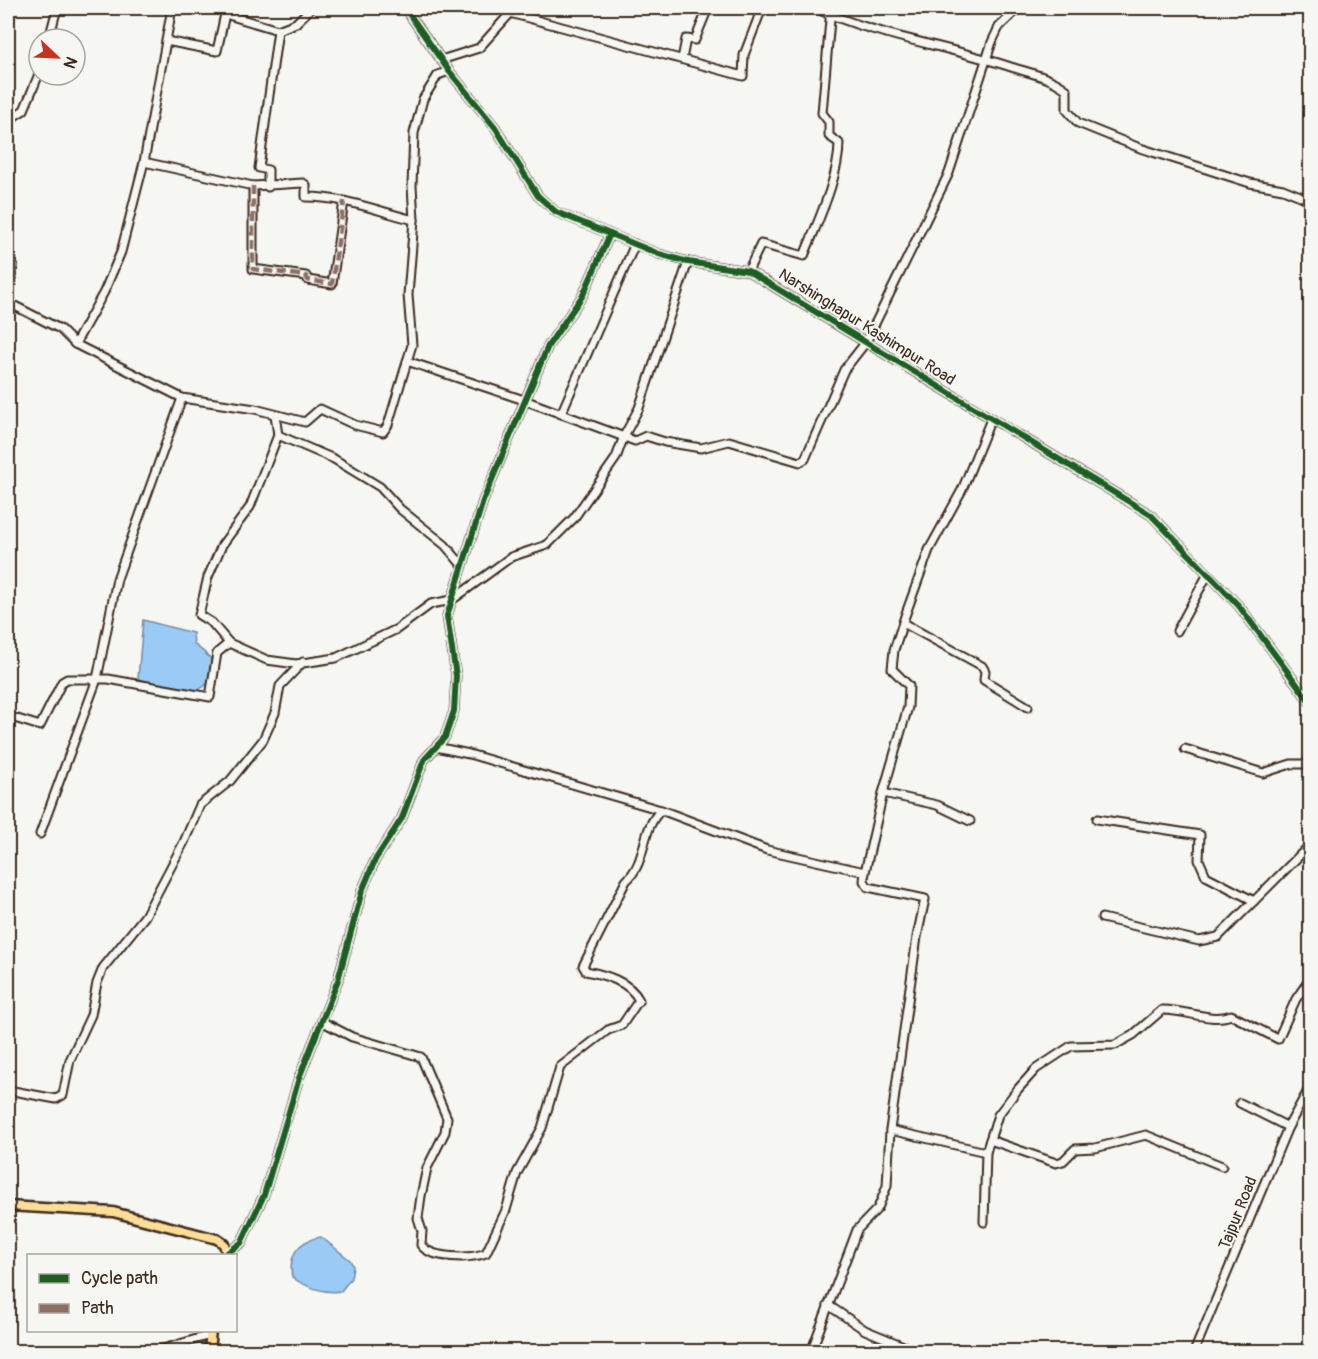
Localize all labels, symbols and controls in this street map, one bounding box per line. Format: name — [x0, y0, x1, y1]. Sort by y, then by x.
north arrow — [27, 27, 87, 87]
text: N — [58, 54, 81, 72]
street label: Narshinghapur Kashimpur Road — [775, 264, 959, 390]
street label: Tajpur Road — [1214, 1174, 1262, 1252]
legend — [27, 1254, 237, 1332]
text: Cycle path — [81, 1267, 158, 1290]
text: Path — [81, 1297, 114, 1320]

